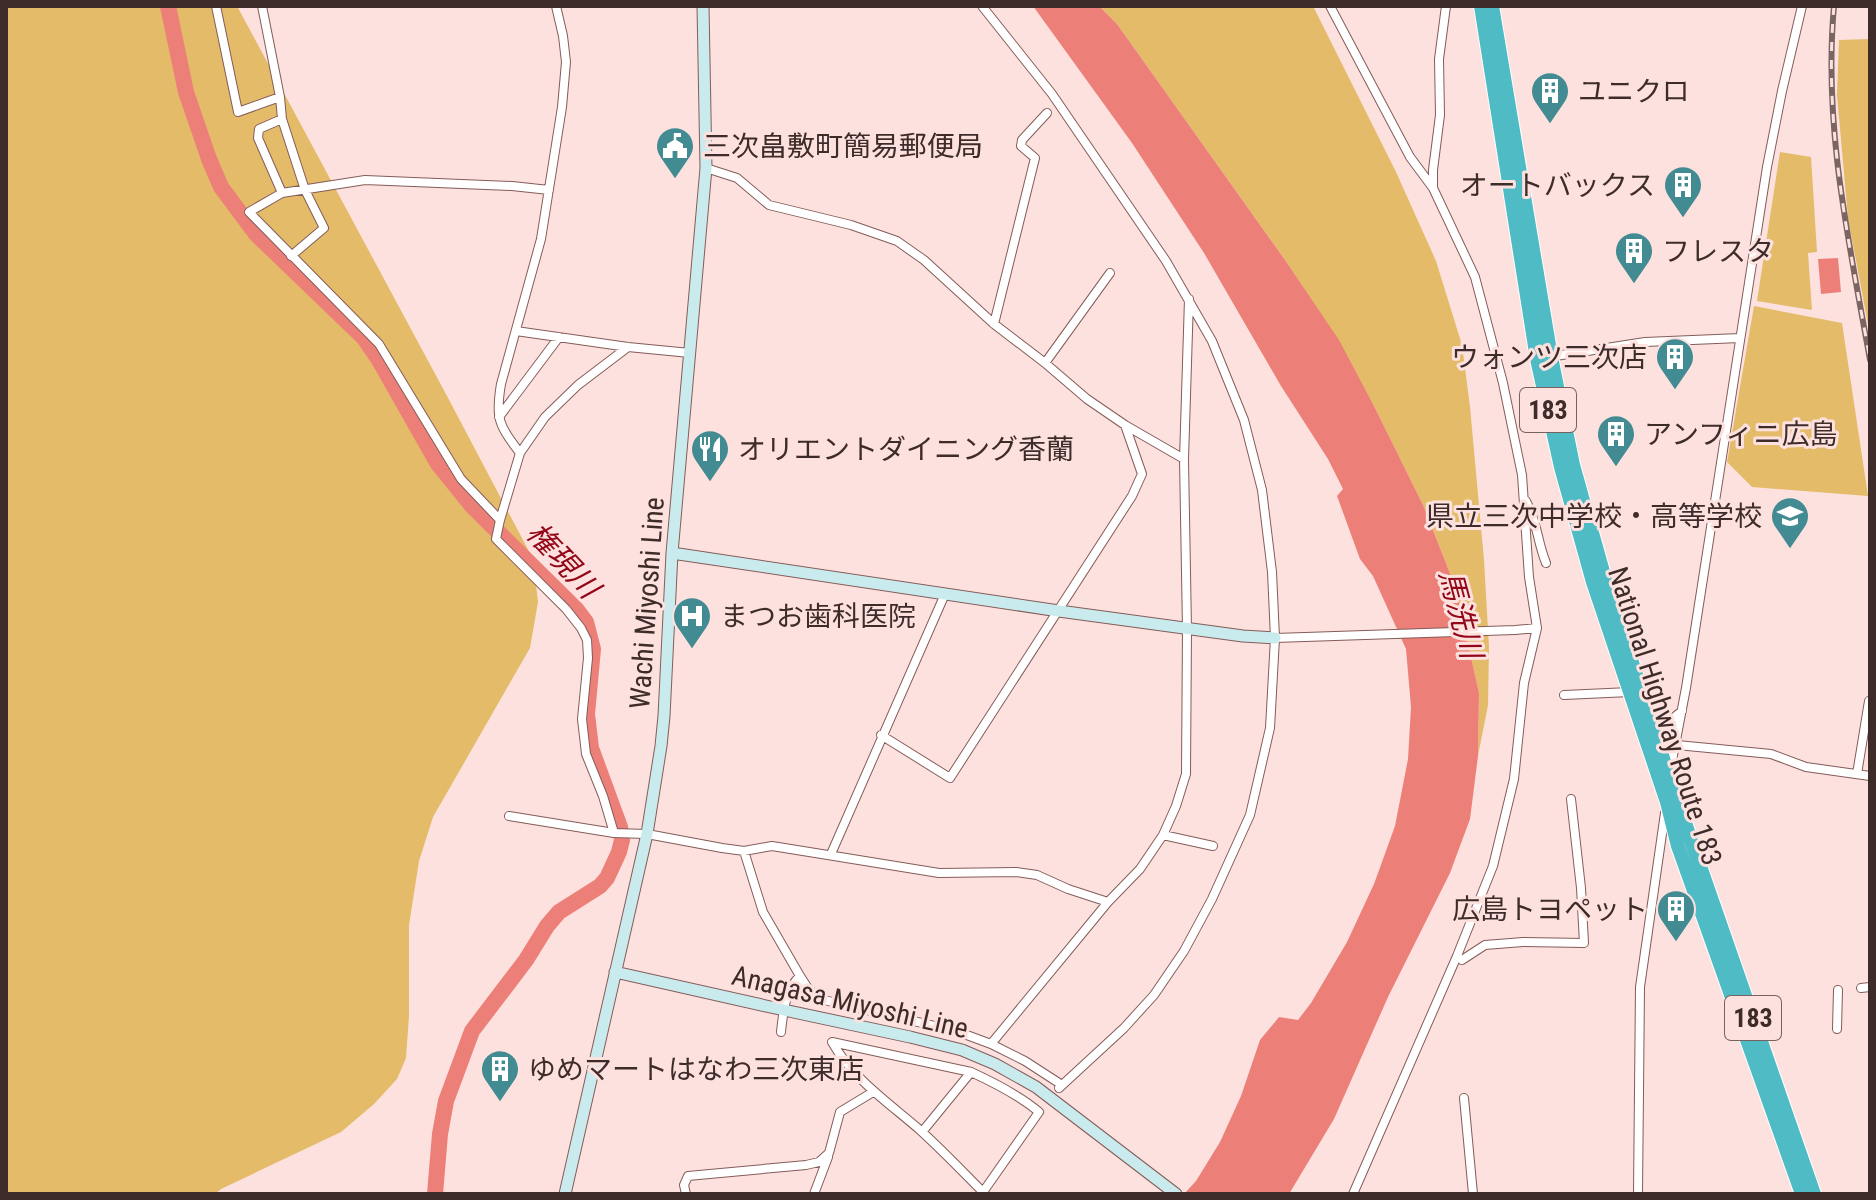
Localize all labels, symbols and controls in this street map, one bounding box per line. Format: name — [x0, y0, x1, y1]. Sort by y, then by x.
building icon: ユニクロ — [1529, 70, 1571, 125]
place label: ユニクロ — [1578, 75, 1690, 108]
public building icon: 三次畠敷町簡易郵便局 — [654, 125, 696, 180]
place label: 三次畠敷町簡易郵便局 — [703, 130, 983, 163]
building icon: オートバックス — [1662, 164, 1704, 219]
place label: オートバックス — [1460, 169, 1655, 202]
building icon: フレスタ — [1613, 230, 1655, 285]
place label: フレスタ — [1662, 235, 1774, 268]
building icon: ウォンツ三次店 — [1654, 336, 1696, 391]
place label: ウォンツ三次店 — [1451, 341, 1647, 374]
road number: 183 — [1520, 388, 1576, 432]
building icon: アンフィニ広島 — [1595, 413, 1637, 468]
place label: アンフィニ広島 — [1644, 418, 1837, 451]
restaurant icon: オリエントダイニング香蘭 — [689, 428, 731, 483]
place label: オリエントダイニング香蘭 — [738, 433, 1074, 466]
school or university icon: 県立三次中学校・高等学校 — [1769, 495, 1811, 550]
street label: Wachi Miyoshi Line — [623, 496, 671, 710]
place label: 県立三次中学校・高等学校 — [1426, 500, 1762, 533]
water label: 権現川 — [520, 515, 609, 607]
street label: National Highway Route 183 — [1601, 563, 1729, 869]
water label: 馬洗川 — [1432, 566, 1490, 665]
hospital icon: まつお歯科医院 — [671, 595, 713, 650]
place label: まつお歯科医院 — [720, 600, 916, 633]
building icon: 広島トヨペット — [1655, 888, 1697, 943]
place label: 広島トヨペット — [1452, 893, 1648, 926]
street label: Anagasa Miyoshi Line — [729, 959, 971, 1045]
road number: 183 — [1725, 996, 1781, 1040]
building icon: ゆめマートはなわ三次東店 — [479, 1048, 521, 1103]
place label: ゆめマートはなわ三次東店 — [528, 1053, 864, 1086]

